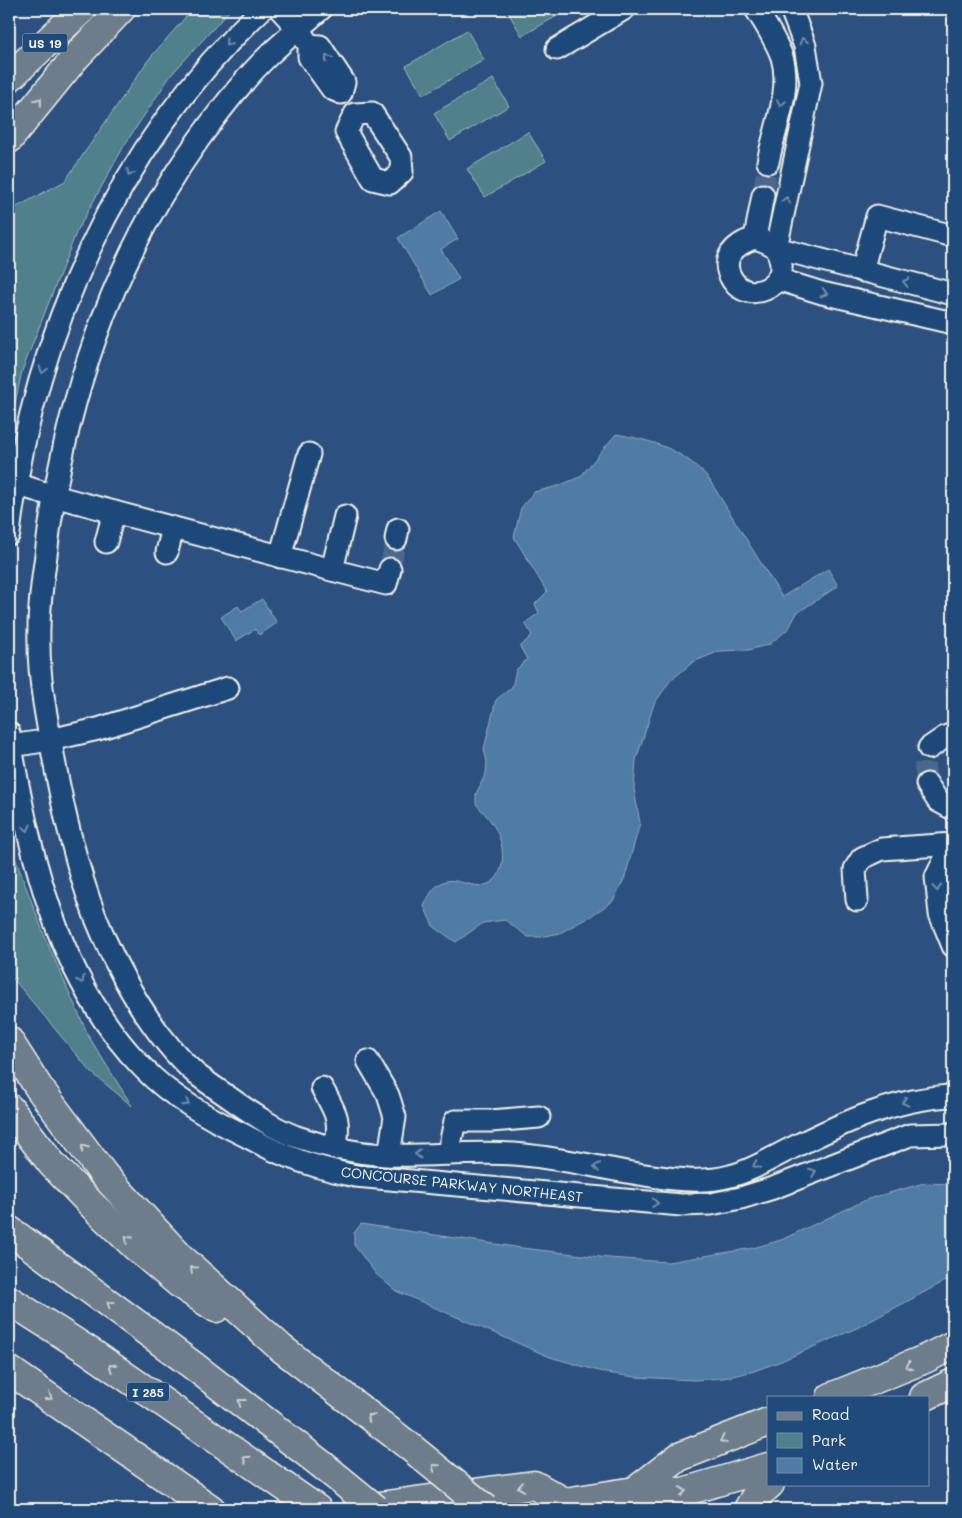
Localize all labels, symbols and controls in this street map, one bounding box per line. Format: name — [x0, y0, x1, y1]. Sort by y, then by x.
road number: US 19 — [22, 34, 68, 52]
one-way arrow — [225, 38, 234, 47]
one-way arrow — [799, 38, 809, 46]
one-way arrow — [325, 54, 334, 64]
one-way arrow — [34, 98, 42, 107]
one-way arrow — [776, 100, 787, 108]
one-way arrow — [127, 168, 137, 177]
one-way arrow — [780, 196, 791, 205]
one-way arrow — [901, 277, 910, 288]
one-way arrow — [819, 287, 828, 298]
one-way arrow — [39, 365, 49, 373]
one-way arrow — [22, 823, 32, 831]
one-way arrow — [931, 885, 942, 893]
one-way arrow — [75, 975, 85, 984]
one-way arrow — [180, 1096, 189, 1106]
one-way arrow — [901, 1096, 910, 1107]
one-way arrow — [81, 1144, 90, 1154]
one-way arrow — [414, 1149, 422, 1159]
one-way arrow — [752, 1159, 761, 1170]
street label: CONCOURSE PARKWAY NORTHEAST — [340, 1162, 584, 1206]
one-way arrow — [593, 1163, 601, 1173]
one-way arrow — [808, 1168, 816, 1178]
one-way arrow — [652, 1197, 660, 1208]
one-way arrow — [124, 1236, 133, 1245]
one-way arrow — [189, 1266, 198, 1275]
one-way arrow — [106, 1301, 116, 1310]
one-way arrow — [905, 1359, 914, 1370]
one-way arrow — [108, 1364, 118, 1373]
road number: I 285 — [127, 1382, 169, 1401]
one-way arrow — [44, 1391, 53, 1400]
legend — [767, 1396, 930, 1486]
one-way arrow — [238, 1399, 247, 1407]
text: Road — [812, 1404, 849, 1424]
one-way arrow — [367, 1414, 376, 1422]
text: Park — [812, 1430, 846, 1450]
one-way arrow — [719, 1433, 728, 1444]
text: Water — [812, 1454, 858, 1474]
one-way arrow — [242, 1456, 252, 1465]
one-way arrow — [431, 1464, 440, 1473]
one-way arrow — [516, 1481, 524, 1492]
one-way arrow — [680, 1486, 688, 1497]

